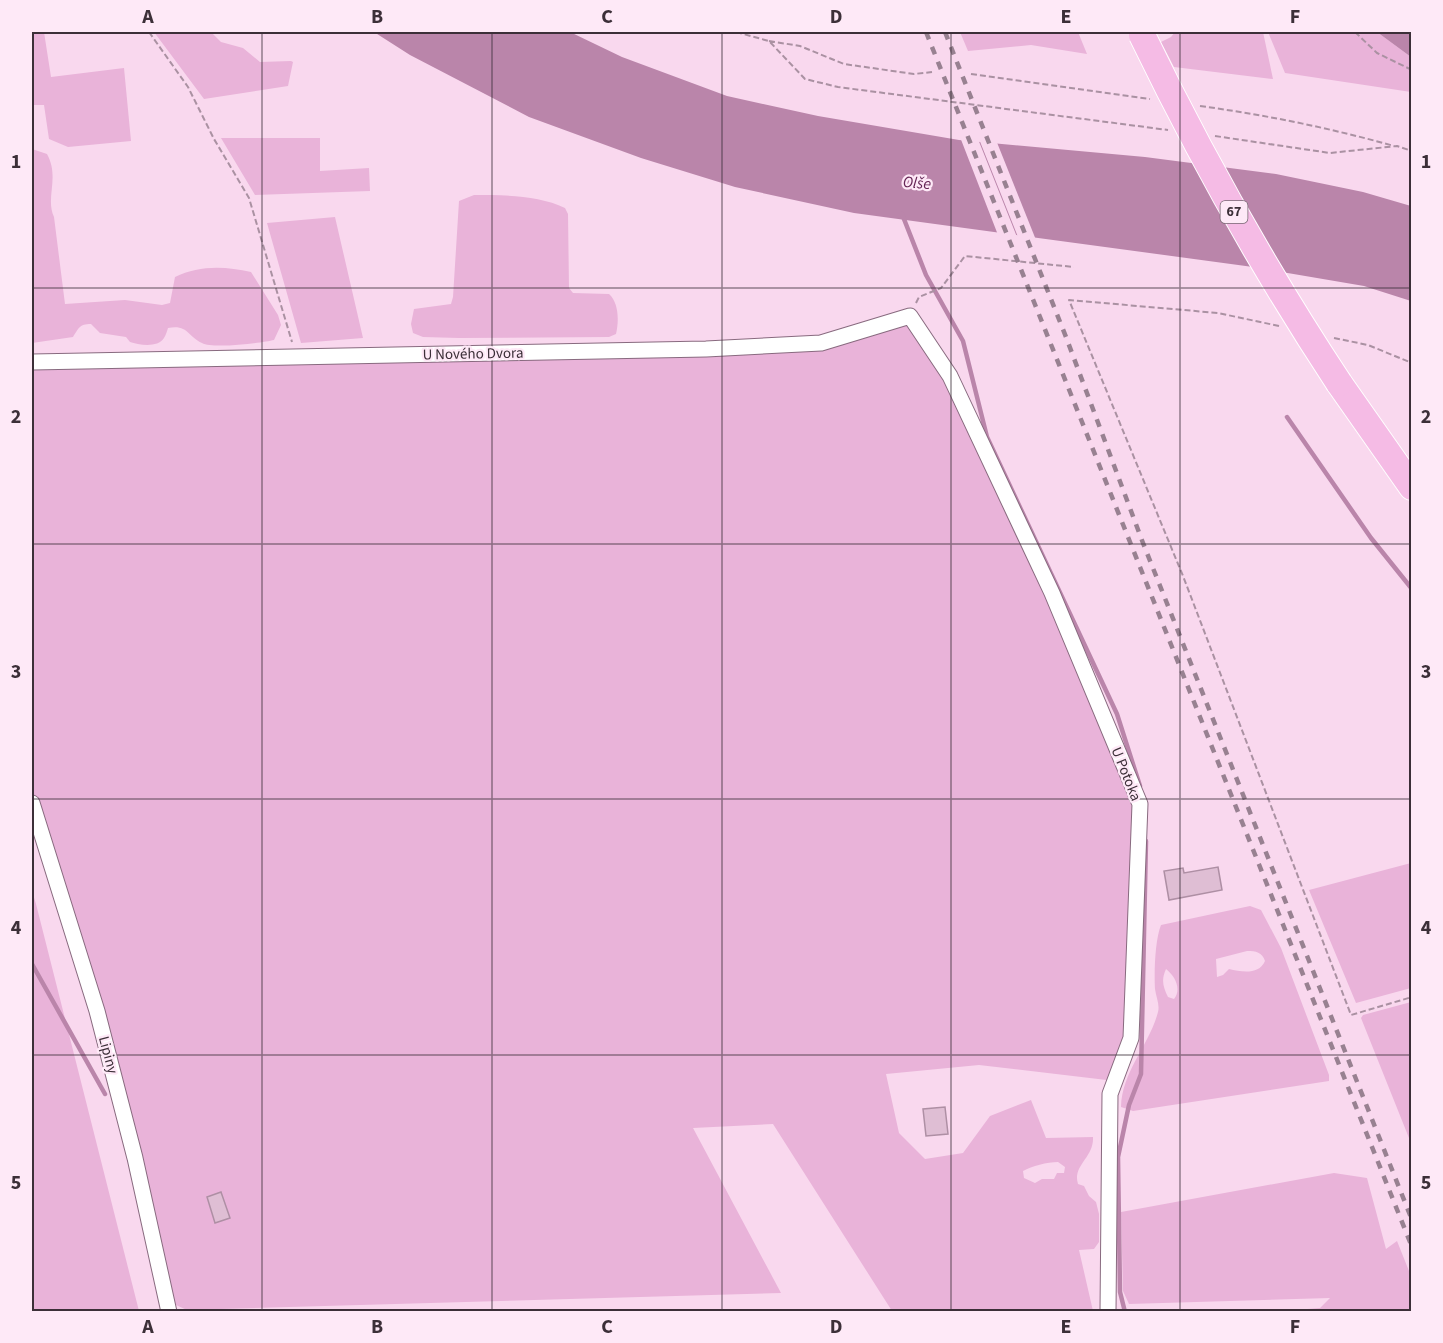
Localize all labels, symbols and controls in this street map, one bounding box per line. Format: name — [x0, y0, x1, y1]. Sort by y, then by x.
text: A — [141, 3, 154, 31]
text: B — [371, 3, 383, 31]
text: C — [601, 3, 613, 31]
text: D — [830, 3, 842, 31]
text: E — [1061, 3, 1071, 31]
text: F — [1290, 3, 1300, 31]
text: 1 — [11, 148, 21, 176]
text: 1 — [1421, 148, 1431, 176]
water label: Olše — [902, 171, 932, 195]
road number: 67 — [1220, 201, 1248, 223]
street label: U Nového Dvora — [422, 343, 524, 365]
text: 2 — [11, 403, 21, 431]
text: 2 — [1421, 403, 1431, 431]
text: 3 — [11, 658, 21, 686]
text: 3 — [1421, 658, 1431, 686]
street label: U Potoka — [1106, 744, 1146, 804]
text: 4 — [11, 914, 22, 942]
text: 4 — [1421, 914, 1432, 942]
street label: Lipiny — [93, 1034, 123, 1076]
text: 5 — [11, 1169, 21, 1197]
text: 5 — [1421, 1169, 1431, 1197]
text: A — [141, 1313, 154, 1341]
text: B — [371, 1313, 383, 1341]
text: C — [601, 1313, 613, 1341]
text: D — [830, 1313, 842, 1341]
text: E — [1061, 1313, 1071, 1341]
text: F — [1290, 1313, 1300, 1341]

